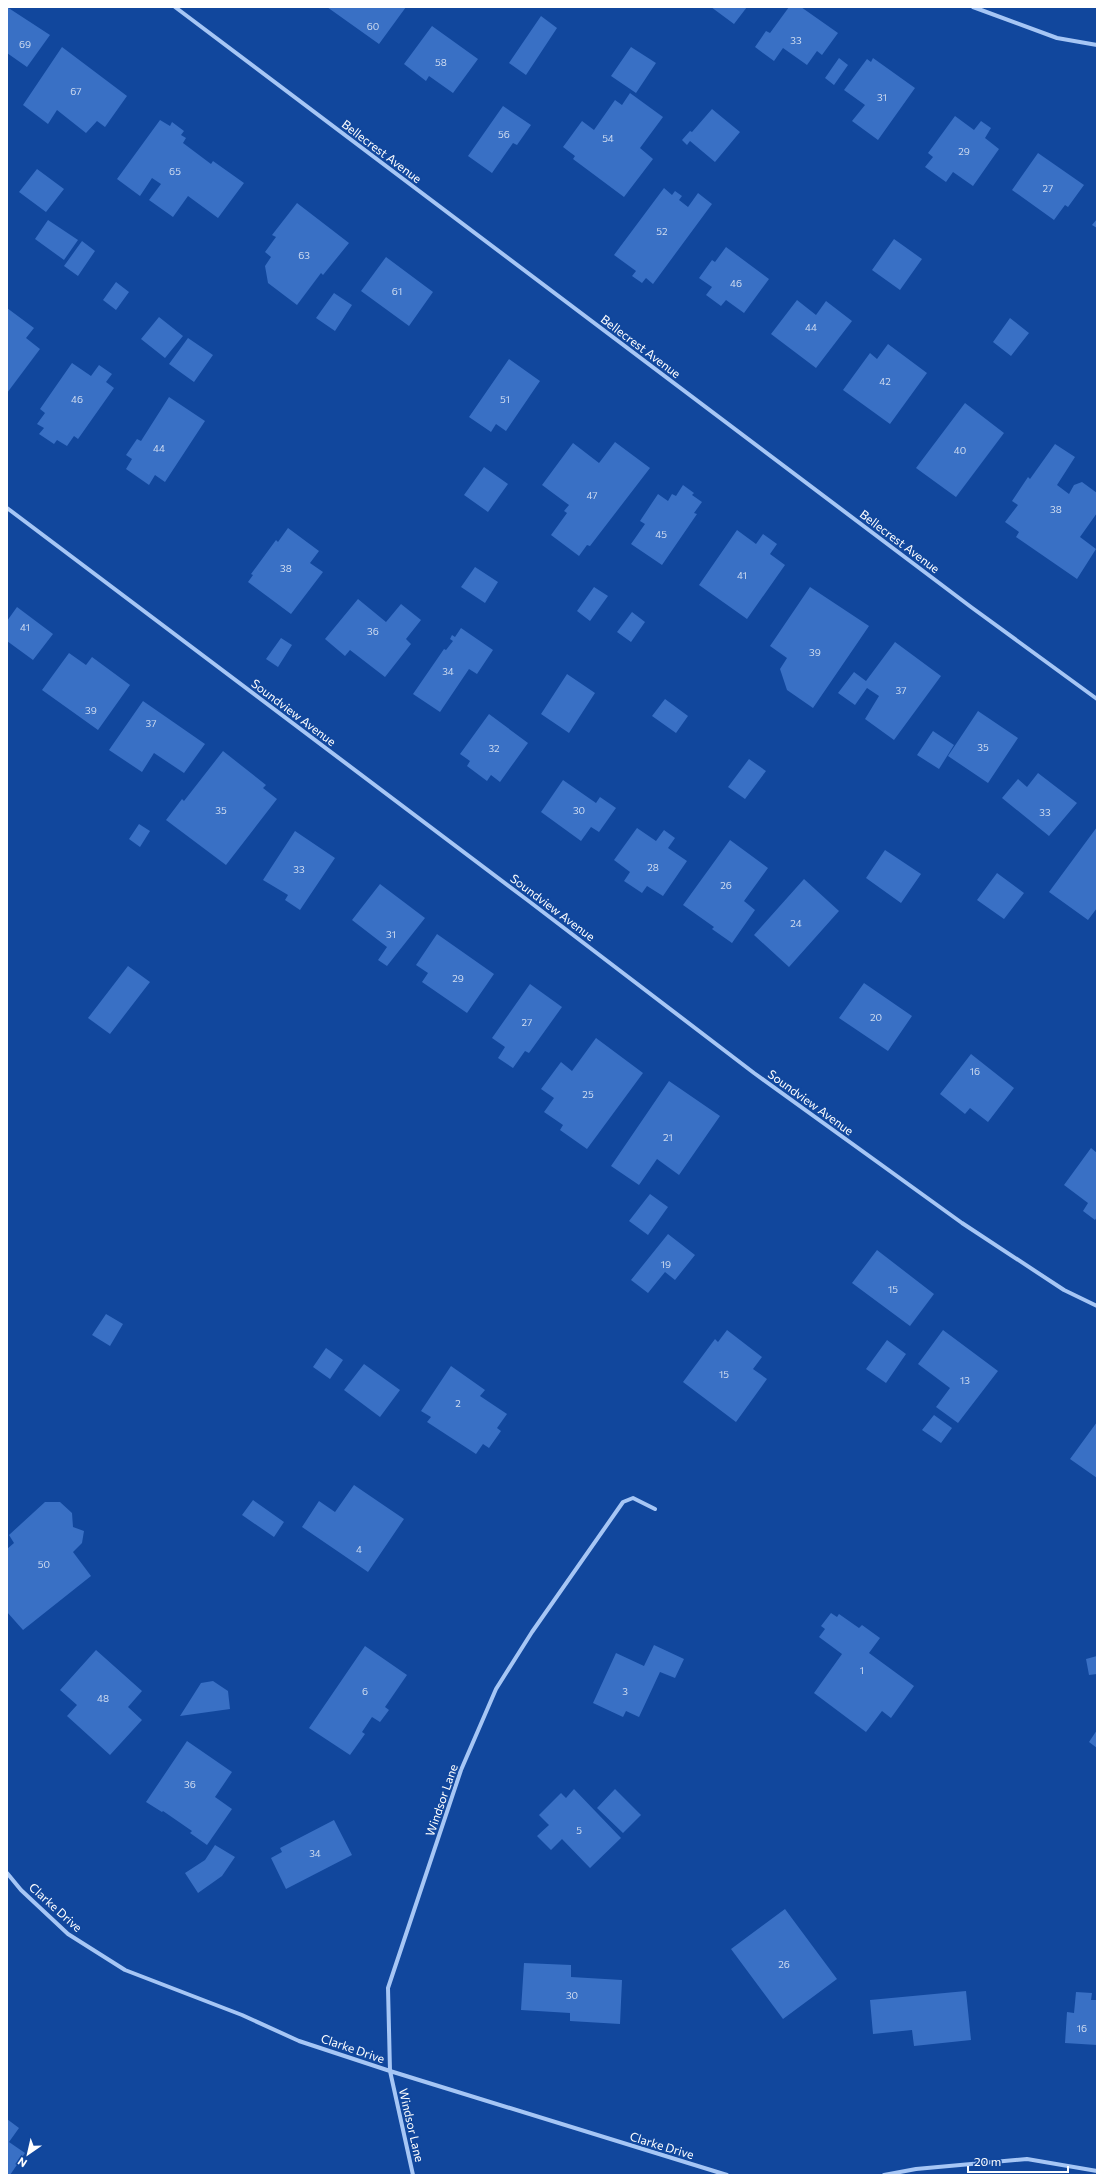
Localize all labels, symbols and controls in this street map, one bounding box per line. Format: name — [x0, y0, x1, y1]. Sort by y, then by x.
house number: 60 — [367, 20, 379, 32]
house number: 33 — [790, 34, 802, 46]
house number: 69 — [19, 38, 31, 50]
house number: 58 — [435, 56, 447, 68]
house number: 67 — [70, 85, 82, 97]
house number: 31 — [877, 91, 887, 103]
street label: Bellecrest Avenue — [339, 117, 425, 185]
house number: 56 — [498, 128, 510, 140]
house number: 54 — [602, 132, 614, 144]
house number: 29 — [958, 145, 970, 157]
house number: 65 — [169, 165, 181, 177]
house number: 27 — [1043, 182, 1053, 194]
house number: 52 — [656, 225, 668, 237]
house number: 63 — [298, 249, 310, 261]
house number: 46 — [730, 277, 742, 289]
house number: 61 — [392, 285, 402, 297]
street label: Bellecrest Avenue — [598, 312, 684, 380]
house number: 44 — [805, 321, 817, 333]
house number: 42 — [879, 375, 891, 387]
house number: 46 — [71, 393, 83, 405]
house number: 51 — [500, 393, 510, 405]
house number: 44 — [153, 442, 165, 454]
house number: 40 — [954, 444, 966, 456]
house number: 47 — [586, 489, 598, 501]
house number: 38 — [1050, 503, 1062, 515]
street label: Bellecrest Avenue — [857, 507, 943, 575]
house number: 45 — [655, 528, 667, 540]
house number: 38 — [280, 562, 292, 574]
house number: 41 — [737, 569, 747, 581]
house number: 41 — [20, 621, 30, 633]
house number: 36 — [367, 625, 379, 637]
house number: 39 — [809, 646, 821, 658]
house number: 34 — [442, 665, 454, 677]
street label: Soundview Avenue — [249, 676, 339, 748]
house number: 37 — [896, 684, 906, 696]
house number: 39 — [85, 704, 97, 716]
house number: 37 — [146, 717, 156, 729]
house number: 35 — [977, 741, 989, 753]
house number: 32 — [488, 742, 500, 754]
house number: 35 — [215, 804, 227, 816]
house number: 30 — [573, 804, 585, 816]
house number: 33 — [1039, 806, 1051, 818]
house number: 28 — [647, 861, 659, 873]
house number: 33 — [293, 863, 305, 875]
street label: Soundview Avenue — [508, 871, 598, 943]
house number: 26 — [720, 879, 732, 891]
house number: 24 — [790, 917, 802, 929]
house number: 31 — [386, 928, 396, 940]
house number: 29 — [452, 972, 464, 984]
house number: 20 — [870, 1011, 882, 1023]
house number: 27 — [522, 1016, 532, 1028]
house number: 16 — [970, 1065, 980, 1077]
street label: Soundview Avenue — [766, 1066, 856, 1138]
house number: 25 — [582, 1088, 594, 1100]
house number: 21 — [663, 1131, 673, 1143]
house number: 19 — [661, 1258, 671, 1270]
house number: 15 — [888, 1283, 898, 1295]
house number: 15 — [719, 1368, 729, 1380]
house number: 13 — [960, 1374, 970, 1386]
house number: 2 — [455, 1397, 461, 1409]
house number: 4 — [356, 1543, 362, 1555]
house number: 50 — [38, 1558, 50, 1570]
house number: 1 — [860, 1664, 864, 1676]
house number: 6 — [362, 1685, 368, 1697]
house number: 3 — [622, 1685, 628, 1697]
house number: 48 — [97, 1692, 109, 1704]
street label: Windsor Lane — [422, 1762, 460, 1838]
house number: 36 — [184, 1778, 196, 1790]
house number: 5 — [576, 1824, 582, 1836]
house number: 34 — [309, 1847, 321, 1859]
street label: Clarke Drive — [27, 1880, 85, 1934]
house number: 26 — [778, 1958, 790, 1970]
house number: 30 — [566, 1989, 578, 2001]
house number: 16 — [1077, 2022, 1087, 2034]
street label: Clarke Drive — [319, 2031, 387, 2065]
street label: Windsor Lane — [397, 2087, 427, 2163]
street label: Clarke Drive — [628, 2129, 696, 2161]
north arrow — [8, 2134, 48, 2174]
scale bar — [968, 2148, 1068, 2174]
text: 20 m — [974, 2154, 1001, 2168]
text: N — [15, 2155, 29, 2170]

